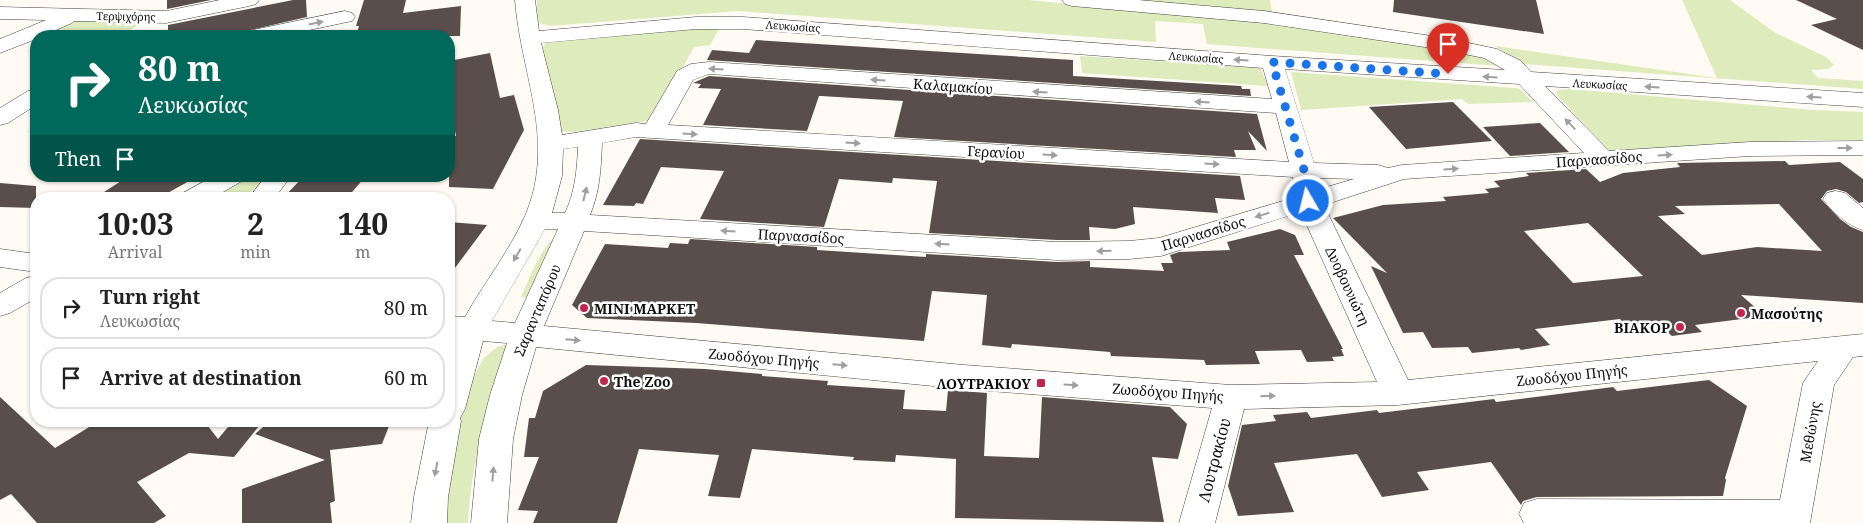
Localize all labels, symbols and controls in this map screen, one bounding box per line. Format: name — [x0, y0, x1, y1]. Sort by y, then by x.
street label: Τερψιχόρης — [96, 8, 156, 24]
street label: Λευκωσίας — [765, 17, 821, 35]
one-way arrow — [308, 19, 323, 27]
pin — [1427, 23, 1469, 74]
icon: arrive — [1434, 30, 1462, 58]
text: 80 m — [138, 44, 221, 91]
street label: Λευκωσίας — [1168, 48, 1224, 66]
icon: right — [55, 50, 120, 115]
one-way arrow — [1232, 55, 1248, 63]
one-way arrow — [707, 65, 723, 73]
one-way arrow — [1482, 73, 1498, 81]
street label: Καλαμακίου — [912, 74, 994, 98]
street label: Λευκωσίας — [1572, 75, 1628, 93]
one-way arrow — [869, 76, 885, 84]
one-way arrow — [1644, 83, 1660, 91]
one-way arrow — [1031, 87, 1047, 95]
text: Λευκωσίας — [138, 89, 248, 119]
one-way arrow — [1806, 93, 1822, 101]
one-way arrow — [1194, 97, 1210, 105]
one-way arrow — [1564, 118, 1576, 130]
one-way arrow — [683, 130, 699, 138]
one-way arrow — [845, 140, 861, 148]
street label: Γερανίου — [967, 141, 1025, 163]
one-way arrow — [1837, 144, 1853, 152]
icon: arrive — [111, 145, 139, 173]
text: Then — [55, 146, 101, 172]
street label: Παρνασσίδος — [1555, 146, 1643, 172]
one-way arrow — [1657, 150, 1673, 158]
one-way arrow — [1042, 151, 1058, 159]
one-way arrow — [1204, 161, 1220, 169]
one-way arrow — [1443, 165, 1459, 173]
position arrow — [1281, 174, 1333, 226]
one-way arrow — [581, 186, 589, 201]
text: 10:03 — [97, 203, 174, 244]
text: 2 — [247, 203, 264, 244]
text: 140 — [337, 203, 388, 244]
street label: Παρνασσίδος — [1159, 211, 1247, 255]
one-way arrow — [1254, 212, 1269, 220]
street label: Παρνασσίδος — [757, 224, 845, 248]
one-way arrow — [719, 227, 735, 235]
one-way arrow — [934, 240, 950, 248]
text: Arrival — [108, 241, 162, 263]
text: min — [240, 241, 271, 263]
text: m — [355, 241, 370, 263]
street label: Δυοβουνιώτη — [1321, 243, 1375, 329]
one-way arrow — [1096, 247, 1112, 255]
one-way arrow — [512, 249, 521, 262]
street label: Σαρανταπόρου — [509, 261, 565, 359]
text: Turn right — [100, 284, 200, 310]
icon: right — [57, 294, 85, 322]
text: 80 m — [384, 295, 428, 321]
place label: ΜΙΝΙ ΜΑΡΚΕΤ — [594, 299, 695, 318]
marker: ΜΙΝΙ ΜΑΡΚΕΤ — [578, 302, 590, 314]
place label: Μασούτης — [1751, 304, 1823, 323]
marker: Μασούτης — [1735, 307, 1747, 319]
text: Λευκωσίας — [100, 310, 180, 332]
place label: ΒΙΑΚΟΡ — [1614, 318, 1670, 337]
marker: ΒΙΑΚΟΡ — [1674, 321, 1686, 333]
one-way arrow — [566, 336, 582, 344]
street label: Ζωοδόχου Πηγής — [708, 344, 821, 372]
street label: Ζωοδόχου Πηγής — [1516, 360, 1629, 390]
one-way arrow — [832, 361, 848, 369]
icon: arrive — [57, 364, 85, 392]
text: Arrive at destination — [100, 365, 302, 391]
text: 60 m — [384, 365, 428, 391]
place label: The Zoo — [614, 372, 671, 391]
place label: ΛΟΥΤΡΑΚΙΟΥ — [936, 374, 1031, 393]
marker: The Zoo — [598, 375, 610, 387]
marker: ΛΟΥΤΡΑΚΙΟΥ — [1035, 377, 1047, 389]
street label: Ζωοδόχου Πηγής — [1112, 379, 1225, 405]
one-way arrow — [1064, 381, 1080, 389]
one-way arrow — [1261, 392, 1277, 400]
street label: Μεθώνης — [1795, 400, 1825, 464]
street label: Λουτρακίου — [1192, 415, 1236, 505]
one-way arrow — [432, 462, 440, 477]
one-way arrow — [489, 466, 497, 482]

